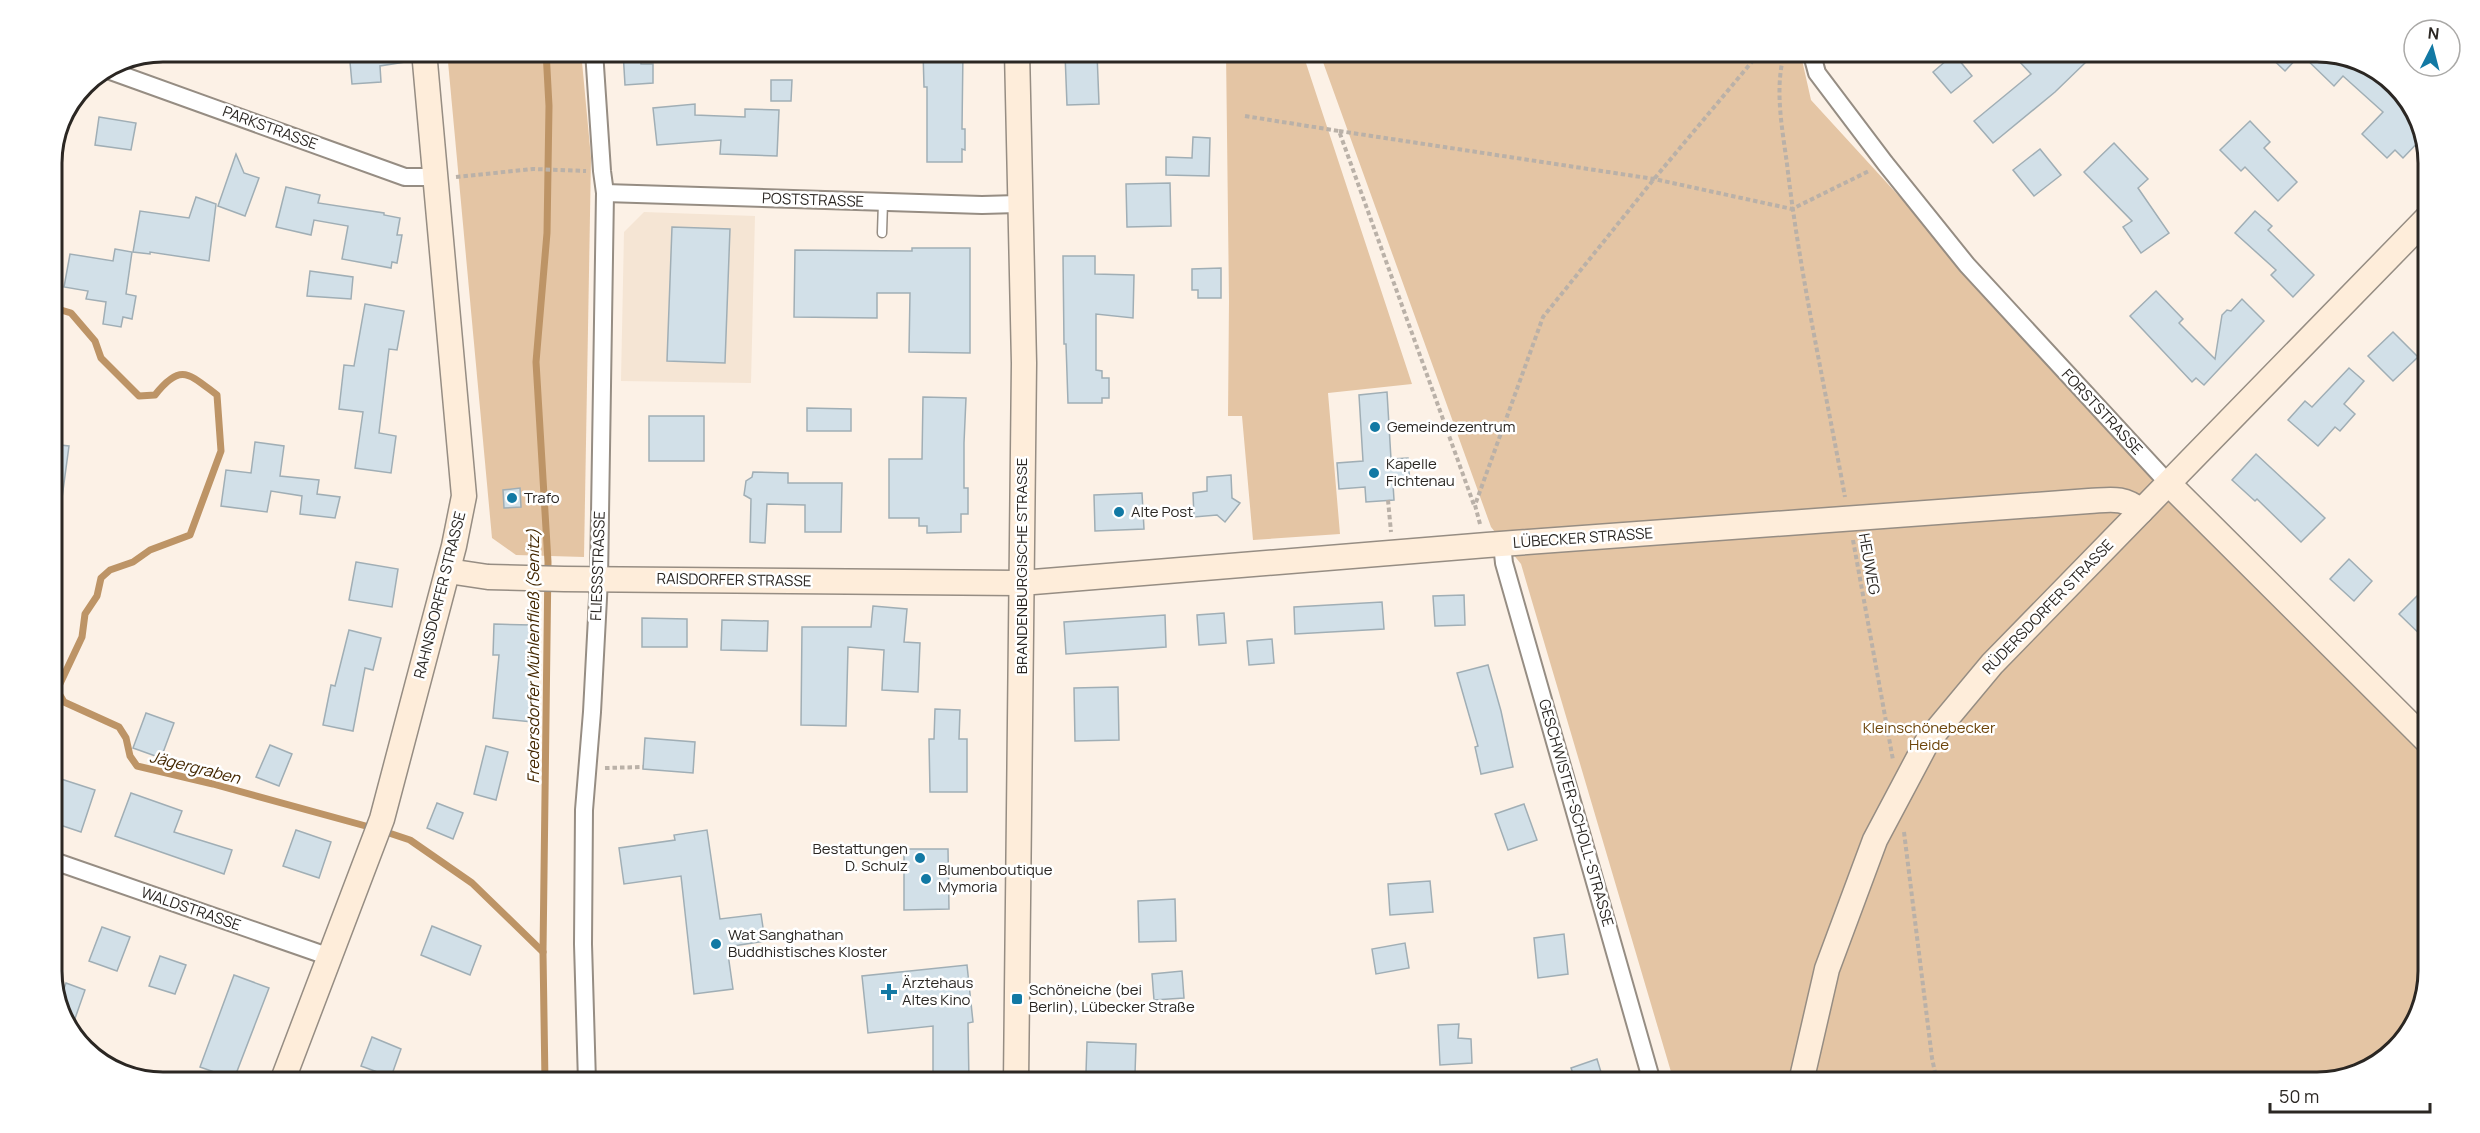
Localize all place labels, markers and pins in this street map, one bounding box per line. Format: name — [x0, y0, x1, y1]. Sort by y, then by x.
place label: Gemeindezentrum — [1387, 416, 1515, 437]
marker: Gemeindezentrum — [1368, 420, 1382, 434]
place label: Kapelle Fichtenau — [1386, 453, 1455, 491]
marker: Kapelle Fichtenau — [1367, 466, 1381, 480]
place label: Trafo — [524, 487, 560, 508]
marker: Trafo — [505, 491, 519, 505]
place label: Alte Post — [1131, 501, 1193, 522]
marker: Alte Post — [1112, 505, 1126, 519]
place label: Bestattungen D. Schulz — [813, 838, 908, 876]
marker: Bestattungen D. Schulz — [913, 851, 927, 865]
place label: Blumenboutique Mymoria — [938, 859, 1053, 897]
marker: Blumenboutique Mymoria — [919, 872, 933, 886]
place label: Wat Sanghathan Buddhistisches Kloster — [728, 924, 888, 962]
marker: Wat Sanghathan Buddhistisches Kloster — [709, 937, 723, 951]
place label: Ärztehaus Altes Kino — [902, 972, 973, 1010]
place label: Schöneiche (bei Berlin), Lübecker Straße — [1029, 979, 1195, 1017]
marker: Ärztehaus Altes Kino — [880, 983, 898, 1001]
marker: Schöneiche (bei Berlin), Lübecker Straße — [1010, 992, 1024, 1006]

